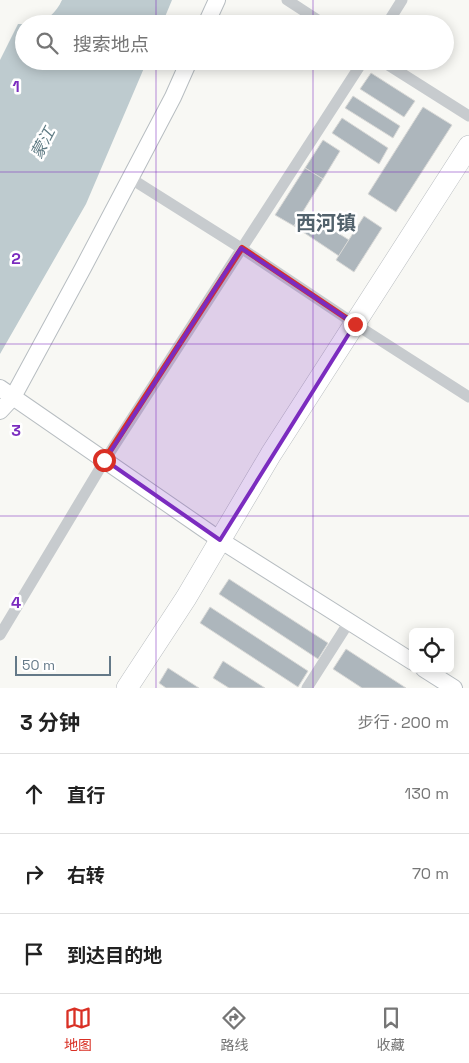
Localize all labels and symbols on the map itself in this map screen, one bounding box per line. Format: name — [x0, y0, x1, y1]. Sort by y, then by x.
text: 1 — [12, 76, 20, 97]
water label: 蒙江 — [26, 122, 61, 162]
district label: 西河镇 — [296, 210, 356, 236]
text: 2 — [11, 248, 21, 269]
route end — [344, 313, 367, 336]
text: 3 — [11, 420, 21, 441]
route start — [93, 449, 116, 472]
text: 4 — [11, 592, 21, 613]
scale bar — [15, 653, 111, 676]

